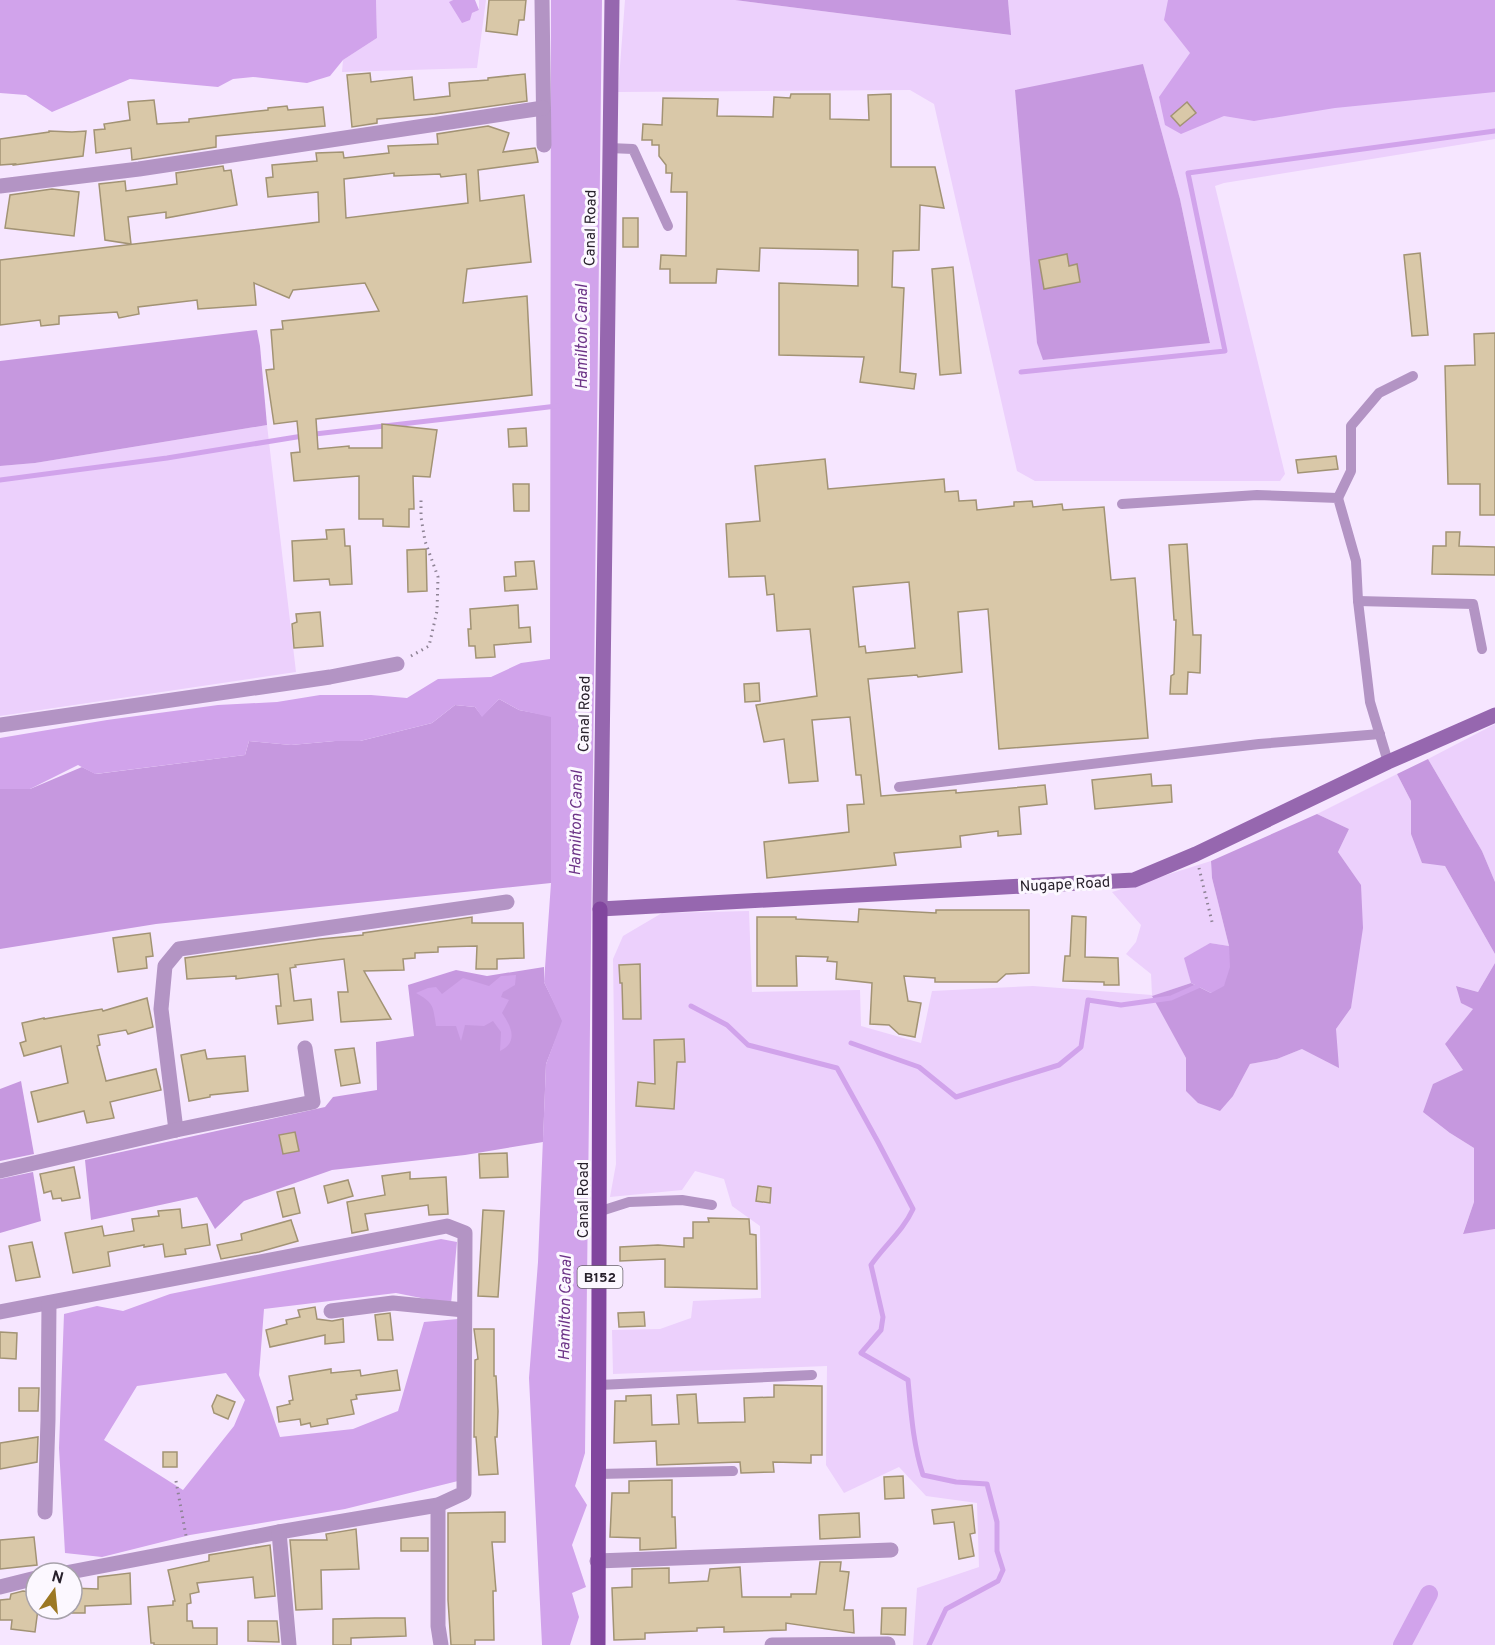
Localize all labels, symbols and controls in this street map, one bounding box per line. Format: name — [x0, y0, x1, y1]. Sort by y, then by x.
street label: Canal Road — [581, 190, 602, 266]
water label: Hamilton Canal — [573, 284, 593, 390]
street label: Canal Road — [575, 676, 596, 752]
water label: Hamilton Canal — [566, 769, 588, 876]
street label: Nugape Road — [1019, 874, 1111, 897]
street label: Canal Road — [575, 1162, 594, 1238]
water label: Hamilton Canal — [555, 1254, 577, 1361]
road number: B152 — [578, 1266, 622, 1288]
north arrow — [24, 1561, 84, 1621]
text: N — [49, 1567, 66, 1590]

